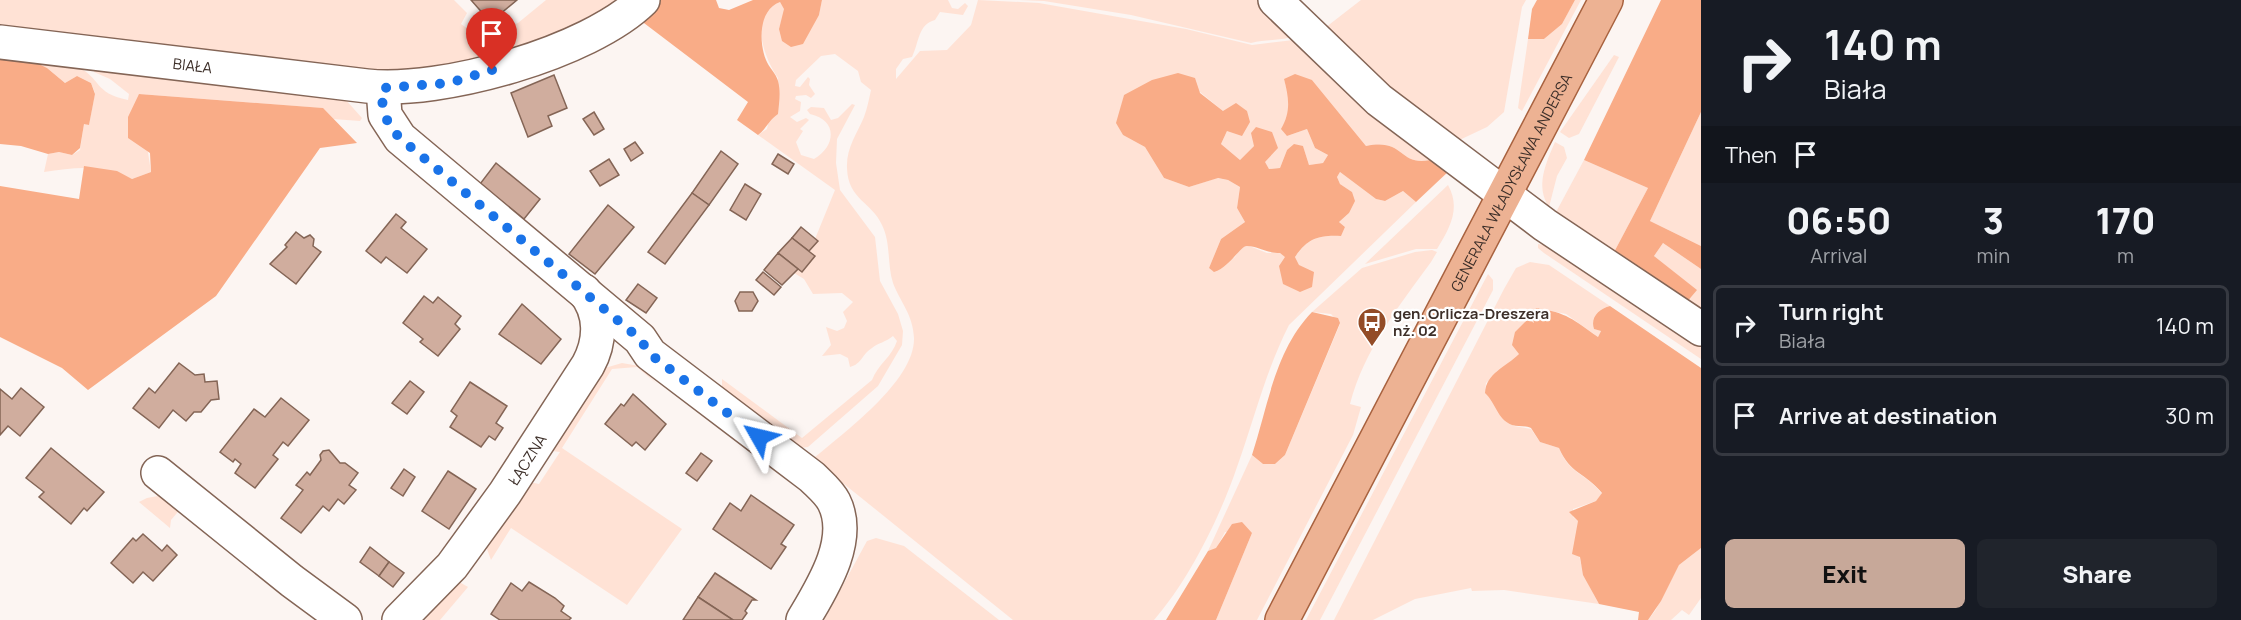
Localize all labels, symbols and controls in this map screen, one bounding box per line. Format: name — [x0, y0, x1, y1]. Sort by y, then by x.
pin — [466, 8, 517, 70]
text: 140 m — [1824, 15, 1942, 73]
icon: arrive — [475, 17, 508, 50]
icon: right — [1725, 24, 1803, 102]
street label: BIAŁA — [172, 52, 214, 78]
street label: GENERAŁA WŁADYSŁAWA ANDERSA — [1445, 69, 1577, 295]
text: Biała — [1824, 70, 1886, 107]
icon: arrive — [1789, 138, 1822, 171]
text: Then — [1725, 140, 1777, 170]
text: 06:50 — [1786, 196, 1891, 245]
text: 3 — [1983, 196, 2004, 245]
text: 170 — [2095, 196, 2156, 245]
text: Arrival — [1810, 242, 1867, 269]
text: min — [1977, 242, 2010, 269]
text: m — [2117, 242, 2134, 269]
text: Turn right — [1779, 297, 1884, 327]
place label: gen. Orlicza-Dreszera nż. 02 — [1393, 303, 1549, 341]
bus stop icon: gen. Orlicza-Dreszera nż. 02 — [1356, 306, 1388, 348]
icon: right — [1728, 309, 1761, 342]
text: 140 m — [2156, 311, 2214, 341]
text: Biała — [1779, 327, 1825, 354]
icon: arrive — [1728, 399, 1761, 432]
text: Arrive at destination — [1779, 401, 1997, 431]
text: 30 m — [2165, 401, 2214, 431]
position arrow — [727, 405, 791, 469]
street label: ŁĄCZNA — [503, 429, 551, 489]
button: Exit — [1725, 539, 1965, 608]
button: Share — [1977, 539, 2217, 608]

